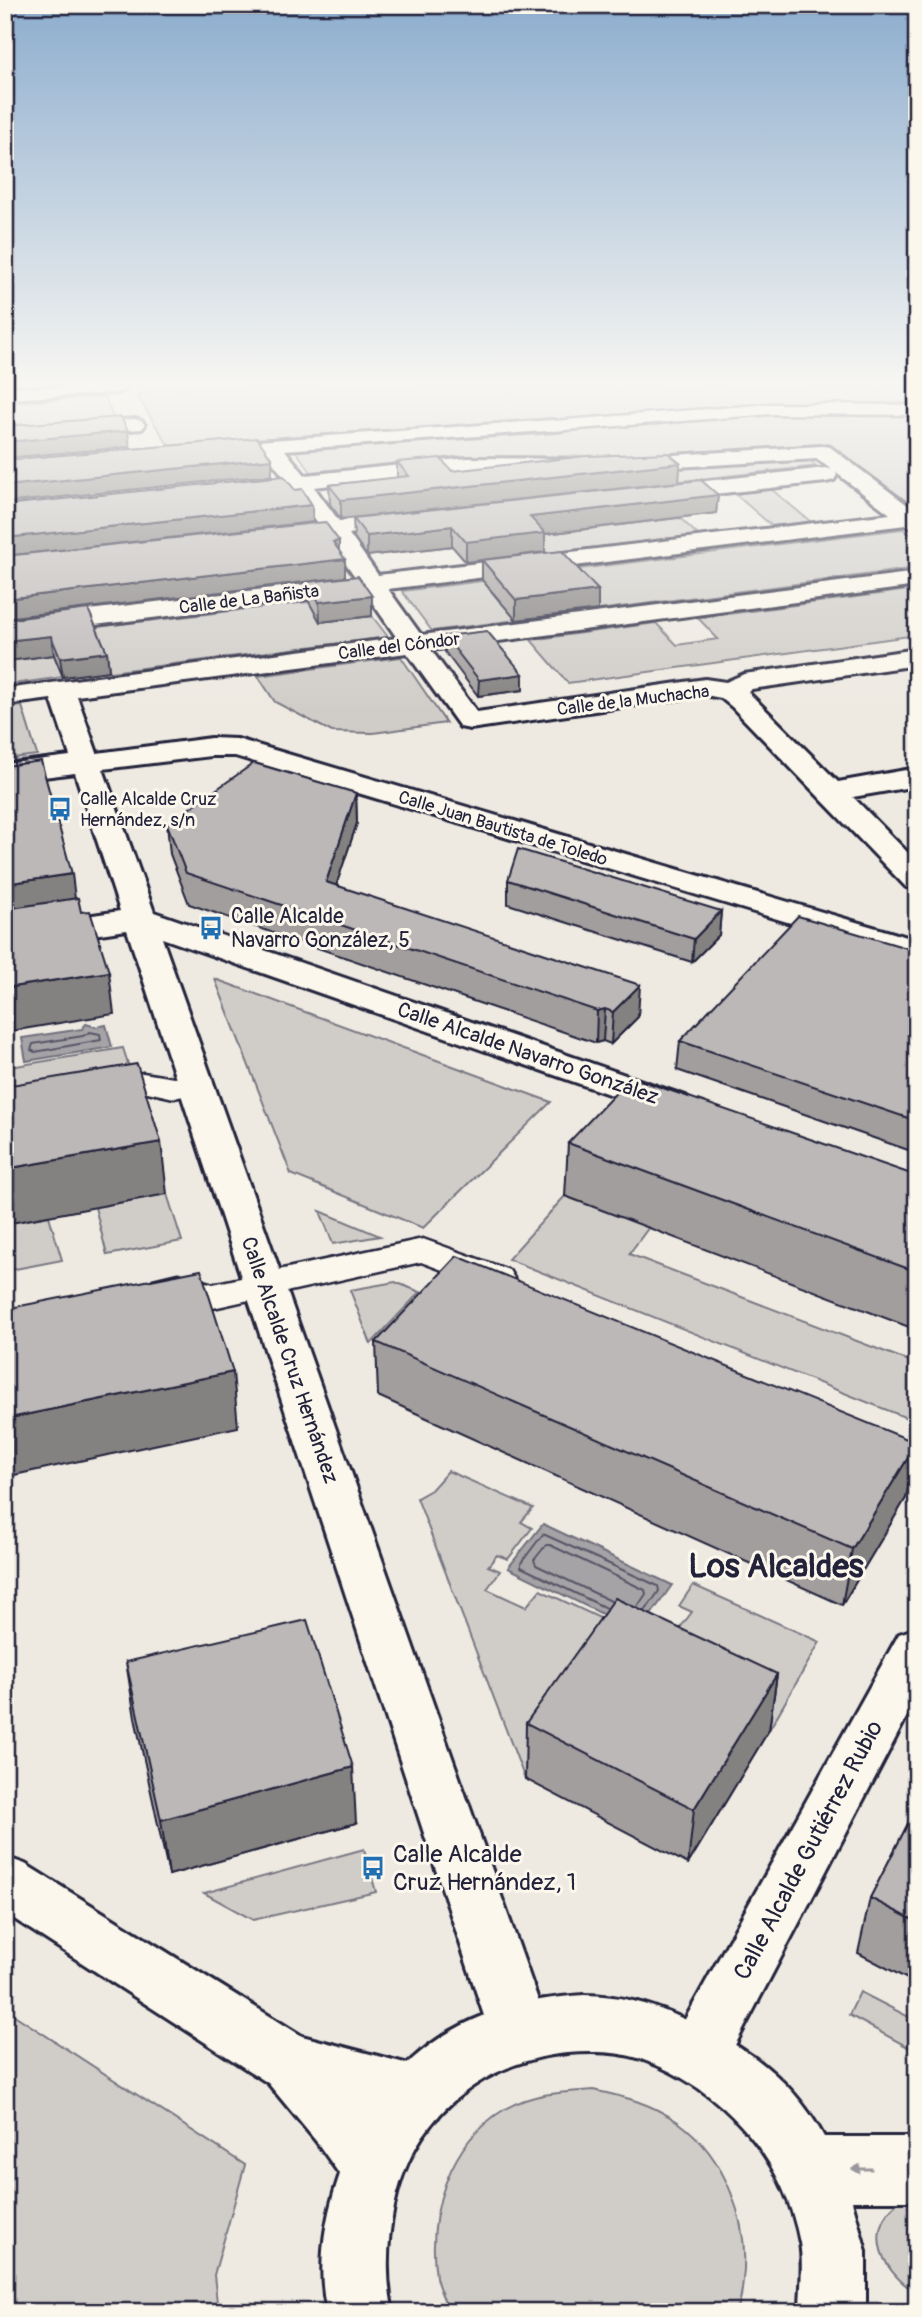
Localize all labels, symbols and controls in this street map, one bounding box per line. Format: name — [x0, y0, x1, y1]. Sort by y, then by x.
street label: Calle de La Bañista — [178, 579, 320, 619]
street label: Calle del Cóndor — [337, 628, 462, 665]
street label: Calle de la Muchacha — [556, 680, 710, 721]
street label: Calle Juan Bautista de Toledo — [395, 786, 611, 871]
place label: Calle Alcalde Cruz Hernández, s/n — [80, 788, 216, 832]
bus stop icon: Calle Alcalde Cruz Hernández, s/n — [46, 795, 74, 823]
place label: Calle Alcalde Navarro González, 5 — [231, 903, 410, 954]
bus stop icon: Calle Alcalde Navarro González, 5 — [197, 914, 225, 942]
street label: Calle Alcalde Navarro González — [394, 996, 662, 1111]
street label: Calle Alcalde Cruz Hernández — [235, 1233, 345, 1487]
district label: Los Alcaldes — [689, 1546, 864, 1587]
street label: Calle Alcalde Gutiérrez Rubio — [728, 1715, 889, 1985]
place label: Calle Alcalde Cruz Hernández, 1 — [393, 1840, 576, 1897]
bus stop icon: Calle Alcalde Cruz Hernández, 1 — [359, 1854, 387, 1882]
one-way arrow — [851, 2163, 873, 2175]

